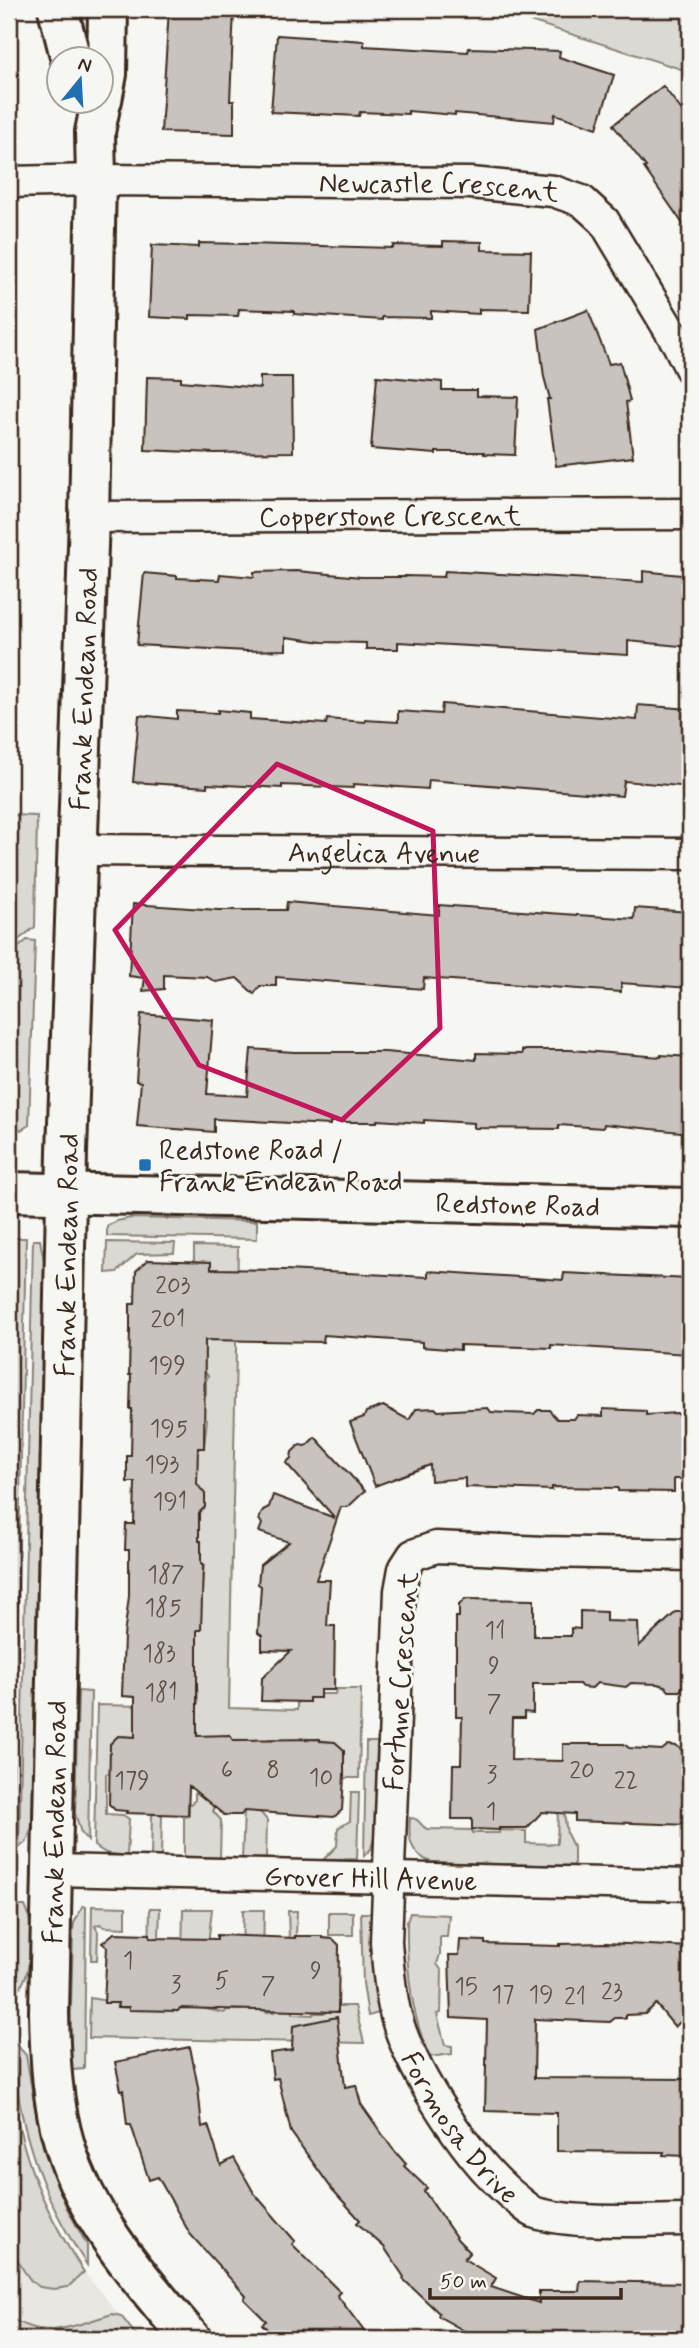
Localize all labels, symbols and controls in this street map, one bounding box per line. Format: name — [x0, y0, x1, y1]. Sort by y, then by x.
north arrow — [46, 46, 116, 116]
text: N — [75, 51, 95, 79]
street label: Newcastle Crescent — [319, 166, 561, 213]
street label: Copperstone Crescent — [259, 499, 522, 537]
street label: Frank Endean Road — [63, 567, 108, 811]
street label: Angelica Avenue — [288, 835, 480, 876]
street label: Frank Endean Road — [48, 1133, 89, 1377]
place label: Redstone Road / Frank Endean Road — [159, 1133, 403, 1202]
marker: Redstone Road / Frank Endean Road — [137, 1157, 153, 1173]
street label: Redstone Road — [435, 1186, 601, 1227]
house number: 203 — [155, 1271, 191, 1302]
house number: 201 — [151, 1305, 185, 1336]
house number: 199 — [148, 1351, 186, 1382]
house number: 195 — [150, 1414, 188, 1445]
house number: 193 — [145, 1450, 180, 1481]
house number: 191 — [153, 1487, 187, 1518]
house number: 187 — [147, 1560, 185, 1591]
street label: Fortune Crescent — [376, 1570, 429, 1792]
house number: 185 — [144, 1593, 182, 1624]
house number: 11 — [484, 1616, 506, 1647]
house number: 183 — [142, 1639, 176, 1670]
house number: 9 — [488, 1651, 500, 1682]
house number: 181 — [144, 1678, 178, 1709]
house number: 7 — [487, 1689, 501, 1720]
street label: Frank Endean Road — [36, 1700, 77, 1944]
house number: 6 — [221, 1755, 233, 1786]
house number: 8 — [266, 1755, 280, 1786]
house number: 20 — [569, 1756, 595, 1787]
house number: 3 — [487, 1760, 498, 1791]
house number: 10 — [309, 1763, 333, 1794]
house number: 179 — [114, 1766, 150, 1797]
house number: 22 — [614, 1766, 638, 1797]
house number: 1 — [486, 1797, 496, 1828]
street label: Grover Hill Avenue — [264, 1859, 478, 1901]
house number: 1 — [123, 1946, 133, 1977]
house number: 9 — [310, 1956, 322, 1987]
house number: 5 — [215, 1966, 229, 1997]
house number: 3 — [171, 1970, 182, 2001]
house number: 7 — [261, 1971, 275, 2002]
house number: 15 — [454, 1972, 478, 2003]
house number: 23 — [601, 1977, 623, 2008]
house number: 17 — [492, 1980, 514, 2011]
house number: 19 — [528, 1980, 554, 2011]
house number: 21 — [564, 1982, 586, 2013]
street label: Formosa Drive — [391, 2046, 525, 2214]
scale bar — [430, 2257, 620, 2301]
text: 50 m — [440, 2268, 487, 2296]

